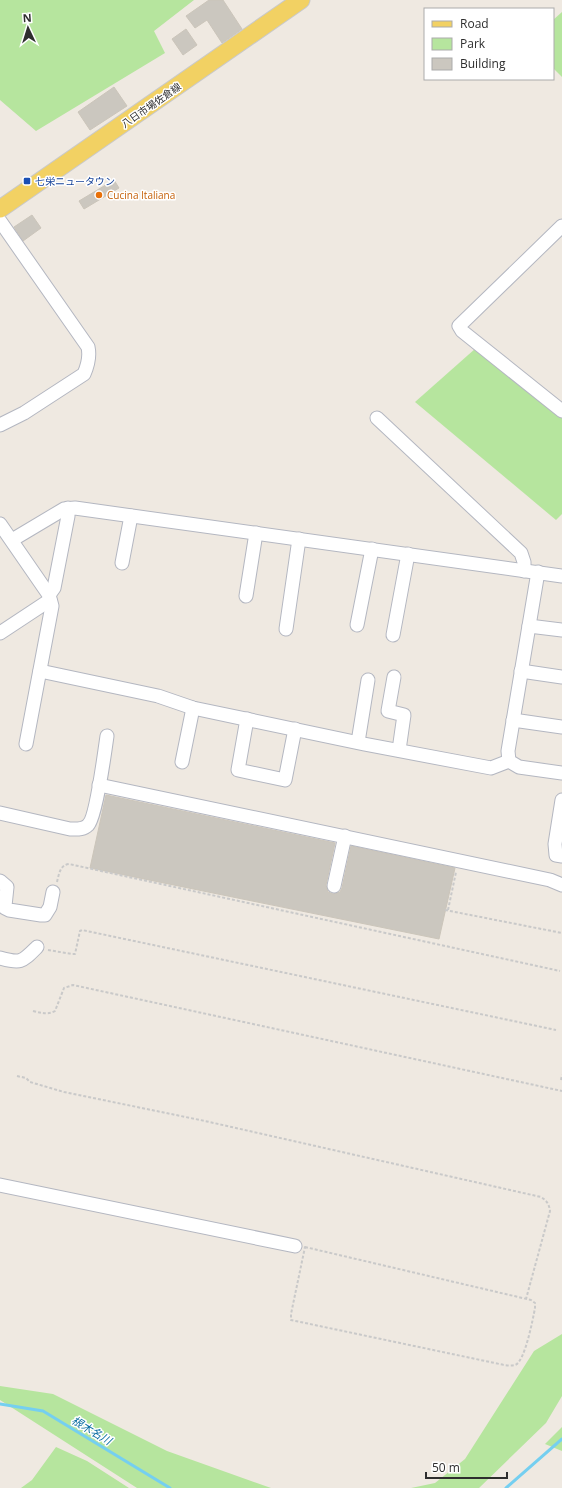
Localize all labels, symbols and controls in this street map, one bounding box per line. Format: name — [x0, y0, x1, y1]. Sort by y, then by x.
north arrow — [8, 8, 48, 48]
legend — [424, 8, 554, 80]
text: N — [22, 10, 32, 25]
text: Road — [460, 15, 489, 32]
text: Park — [460, 35, 486, 52]
text: Building — [460, 55, 506, 72]
street label: 八日市場佐倉線 — [118, 79, 184, 131]
place label: 七栄ニュータウン — [35, 174, 115, 188]
marker: 七栄ニュータウン — [22, 176, 32, 186]
place label: Cucina Italiana — [107, 188, 175, 202]
marker: Cucina Italiana — [94, 190, 104, 200]
water label: 根木名川 — [69, 1412, 116, 1448]
scale bar — [426, 1454, 507, 1480]
text: 50 m — [432, 1459, 460, 1476]

